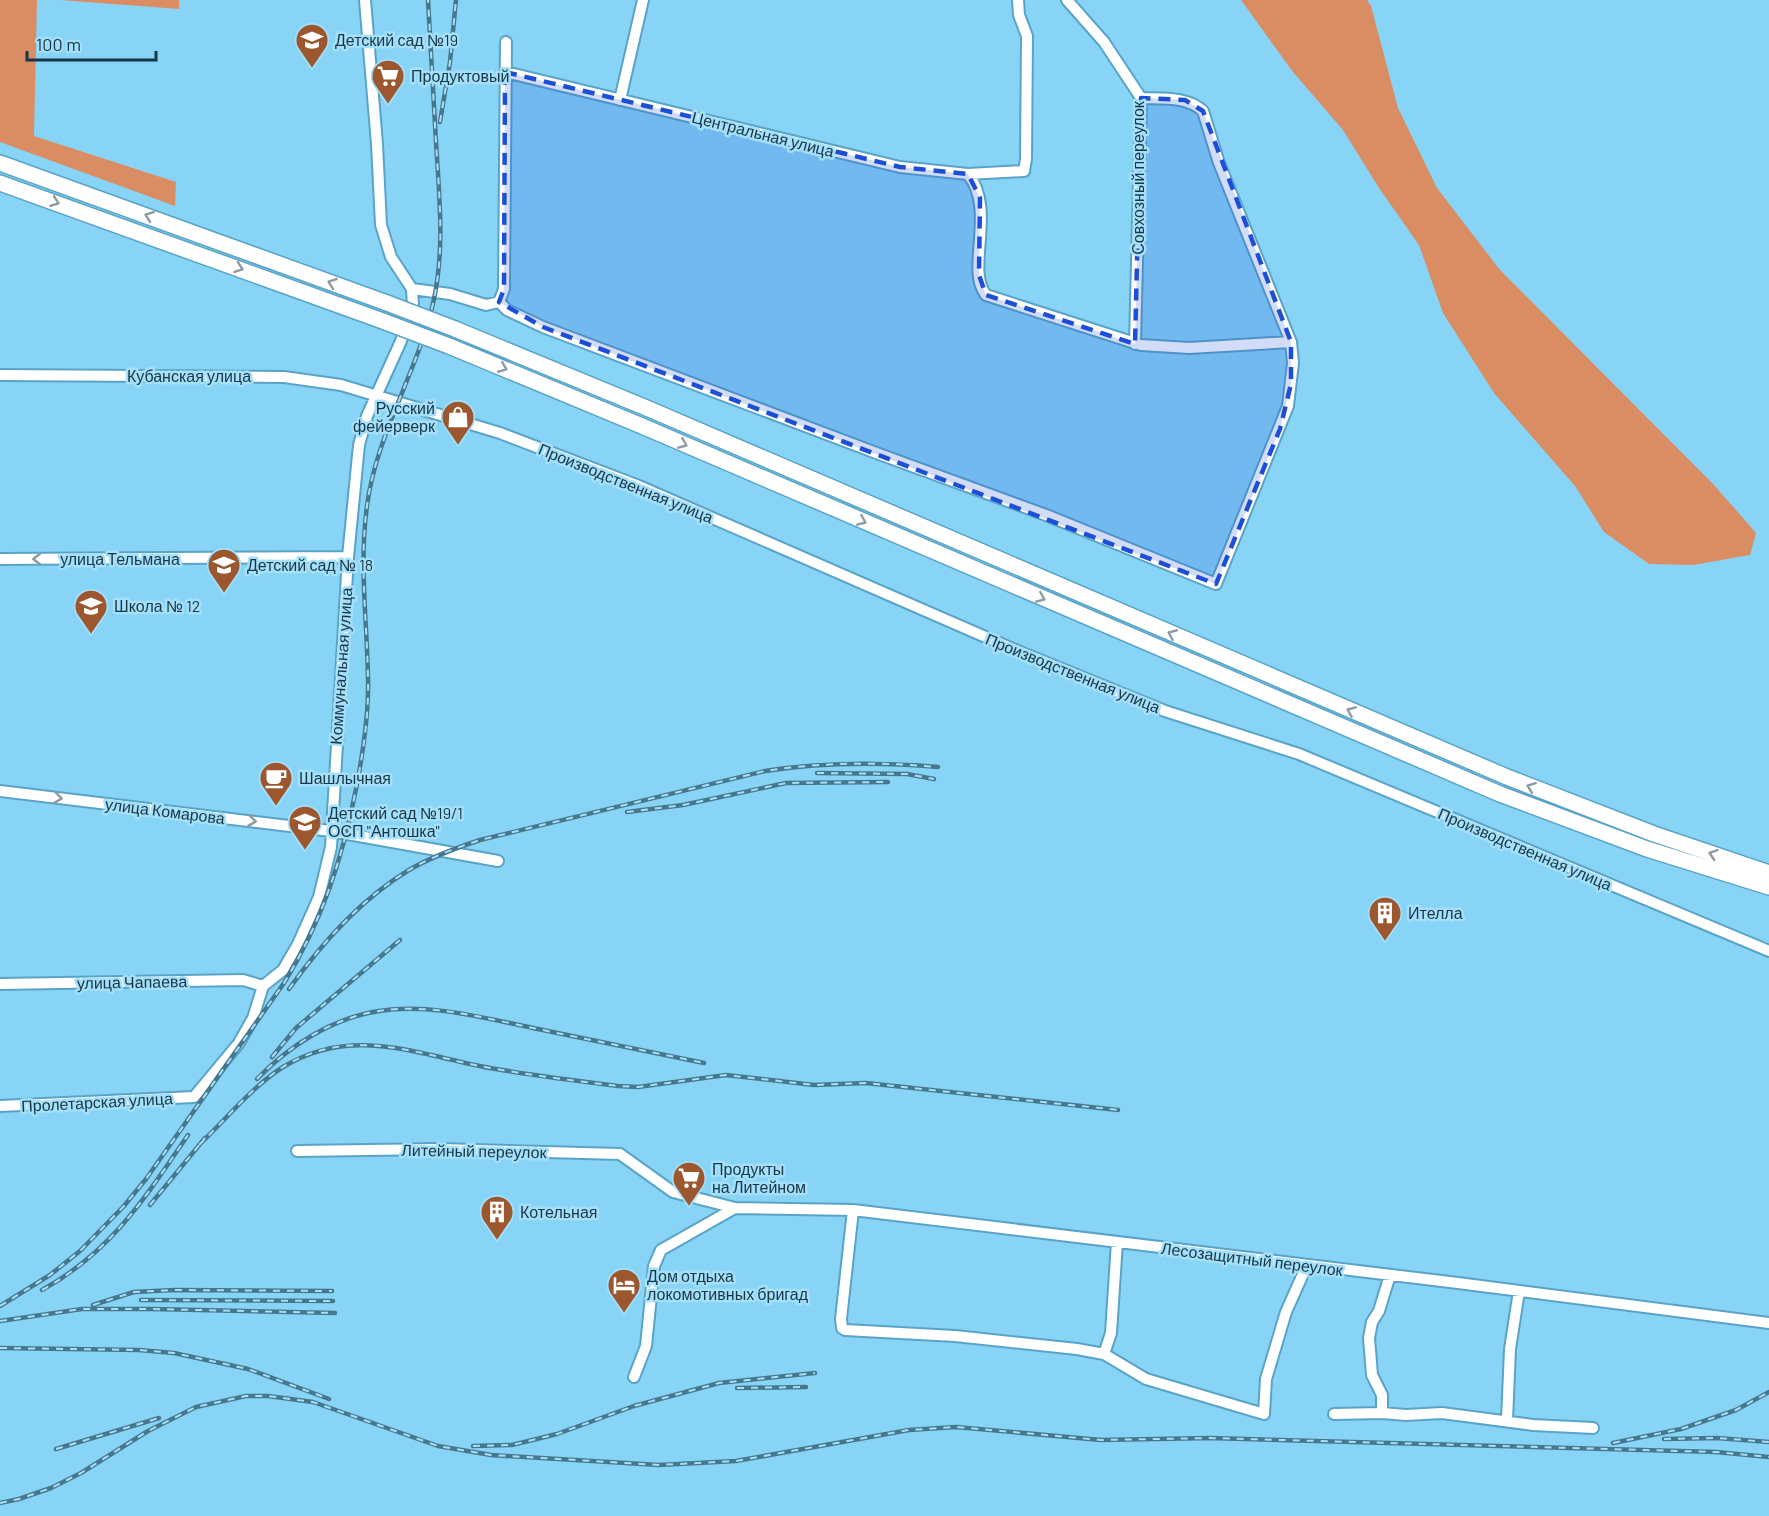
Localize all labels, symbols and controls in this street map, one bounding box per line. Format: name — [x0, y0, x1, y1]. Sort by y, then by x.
school or university icon: Детский сад №19 — [294, 22, 330, 69]
scale bar — [27, 24, 156, 62]
place label: Детский сад №19 — [335, 30, 458, 49]
text: 100 m — [36, 33, 81, 55]
supermarket icon: Продуктовый — [370, 58, 406, 105]
place label: Продуктовый — [411, 66, 509, 85]
street label: Совхозный переулок — [1128, 100, 1147, 255]
street label: Центральная улица — [690, 107, 836, 160]
one-way arrow — [49, 195, 60, 208]
one-way arrow — [144, 211, 155, 224]
one-way arrow — [233, 260, 244, 273]
one-way arrow — [327, 277, 338, 290]
one-way arrow — [497, 361, 508, 373]
street label: Кубанская улица — [127, 366, 251, 385]
place label: Русский фейерверк — [353, 398, 436, 435]
shop icon: Русский фейерверк — [440, 399, 476, 446]
one-way arrow — [677, 436, 688, 448]
street label: Производственная улица — [536, 439, 716, 526]
one-way arrow — [856, 514, 867, 526]
school or university icon: Детский сад № 18 — [206, 547, 242, 594]
street label: улица Тельмана — [60, 549, 180, 568]
one-way arrow — [33, 553, 42, 565]
place label: Детский сад № 18 — [247, 555, 373, 574]
street label: Коммунальная улица — [326, 587, 355, 745]
school or university icon: Школа № 12 — [73, 588, 109, 635]
one-way arrow — [1035, 591, 1046, 603]
place label: Школа № 12 — [114, 596, 200, 615]
street label: Производственная улица — [983, 629, 1163, 716]
one-way arrow — [1167, 629, 1178, 641]
one-way arrow — [1346, 706, 1357, 718]
cafe icon: Шашлычная — [258, 760, 294, 807]
place label: Шашлычная — [299, 768, 391, 787]
one-way arrow — [1526, 782, 1537, 794]
one-way arrow — [53, 791, 63, 803]
street label: улица Комарова — [104, 794, 226, 827]
place label: Детский сад №19/1 ОСП "Антошка" — [328, 803, 463, 840]
street label: Производственная улица — [1436, 803, 1615, 894]
school or university icon: Детский сад №19/1 ОСП "Антошка" — [287, 804, 323, 851]
one-way arrow — [247, 815, 256, 827]
one-way arrow — [1709, 849, 1719, 862]
building icon: Ителла — [1367, 895, 1403, 942]
place label: Ителла — [1408, 903, 1463, 922]
street label: улица Чапаева — [77, 971, 187, 992]
street label: Пролетарская улица — [21, 1088, 173, 1115]
street label: Литейный переулок — [401, 1140, 548, 1161]
place label: Продукты на Литейном — [712, 1159, 806, 1196]
supermarket icon: Продукты на Литейном — [671, 1160, 707, 1207]
building icon: Котельная — [479, 1194, 515, 1241]
place label: Котельная — [520, 1202, 597, 1221]
street label: Лесозащитный переулок — [1160, 1238, 1345, 1279]
place label: Дом отдыха локомотивных бригад — [647, 1266, 809, 1303]
hotel icon: Дом отдыха локомотивных бригад — [606, 1267, 642, 1314]

